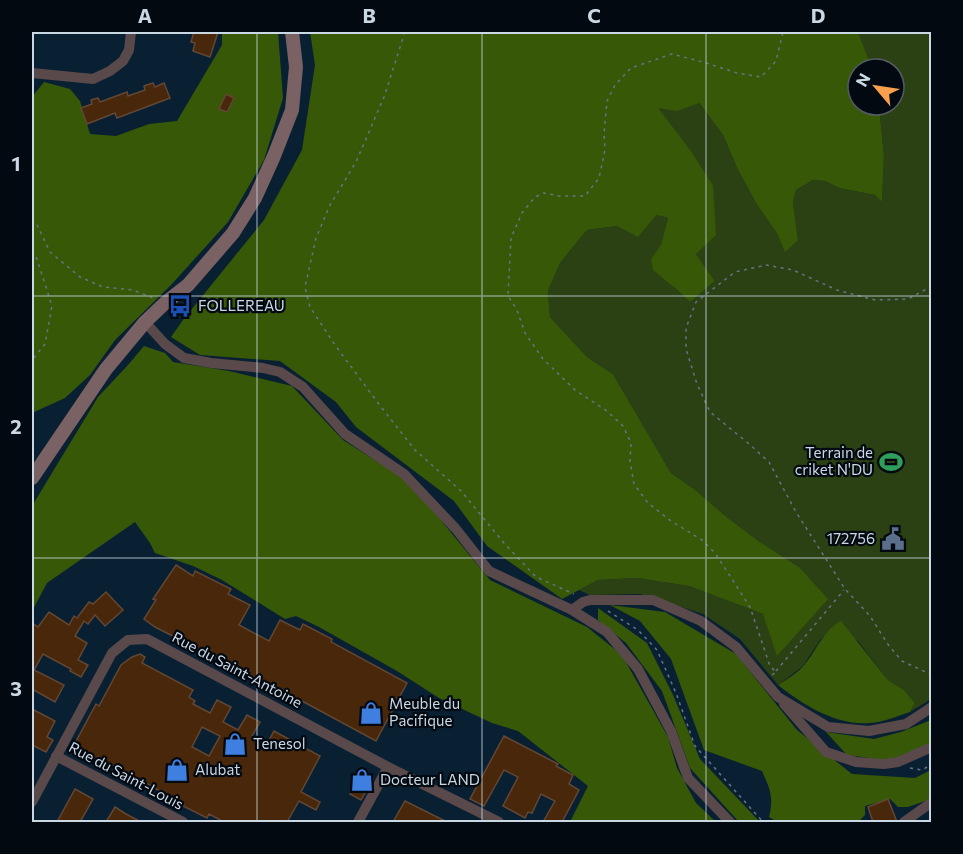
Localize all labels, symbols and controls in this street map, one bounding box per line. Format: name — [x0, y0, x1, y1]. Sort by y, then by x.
text: A — [138, 3, 152, 27]
text: B — [362, 3, 376, 27]
text: C — [587, 3, 601, 27]
text: D — [811, 3, 825, 27]
north arrow — [846, 57, 906, 117]
text: N — [851, 70, 874, 89]
text: 1 — [11, 151, 21, 175]
bus stop icon: FOLLEREAU — [167, 293, 193, 319]
place label: FOLLEREAU — [198, 296, 285, 314]
text: 2 — [10, 414, 22, 438]
place label: Terrain de criket N'DU — [795, 443, 873, 478]
sports icon: Terrain de criket N'DU — [878, 449, 904, 475]
public building icon: 172756 — [880, 526, 906, 552]
place label: 172756 — [827, 529, 875, 547]
street label: Rue du Saint-Antoine — [169, 627, 306, 711]
text: 3 — [10, 676, 22, 700]
place label: Meuble du Pacifique — [389, 694, 460, 729]
shop icon: Meuble du Pacifique — [358, 700, 384, 726]
shop icon: Tenesol — [222, 731, 248, 757]
place label: Tenesol — [253, 734, 305, 752]
street label: Rue du Saint-Louis — [66, 737, 187, 813]
shop icon: Alubat — [164, 757, 190, 783]
place label: Alubat — [195, 760, 240, 778]
shop icon: Docteur LAND — [349, 767, 375, 793]
place label: Docteur LAND — [380, 770, 480, 788]

